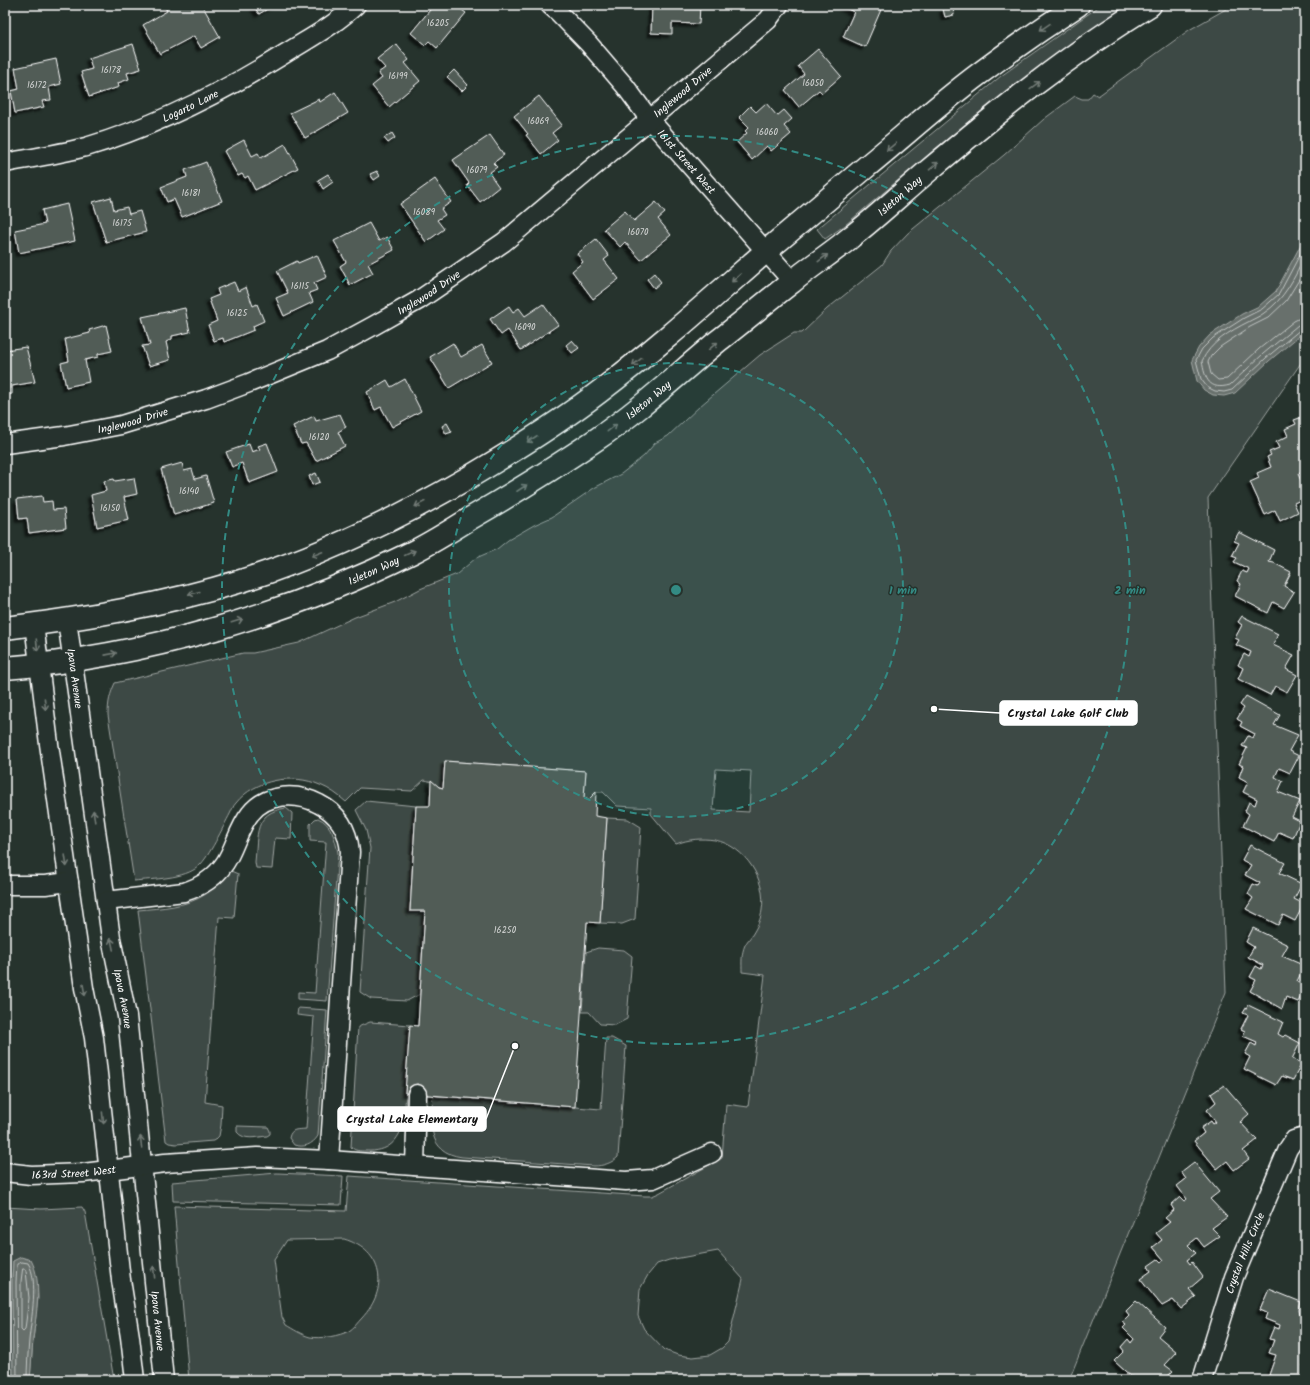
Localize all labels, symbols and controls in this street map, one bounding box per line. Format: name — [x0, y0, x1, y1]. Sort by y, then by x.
house number: 16205 — [427, 16, 450, 31]
one-way arrow — [1040, 23, 1051, 31]
street label: Inglewood Drive — [650, 62, 717, 123]
house number: 16178 — [101, 63, 122, 78]
house number: 16199 — [388, 69, 408, 84]
house number: 16050 — [802, 76, 824, 91]
house number: 16172 — [27, 78, 47, 93]
one-way arrow — [1030, 81, 1041, 89]
street label: Logarto Lane — [160, 85, 222, 128]
house number: 16069 — [527, 114, 549, 129]
house number: 16060 — [756, 125, 778, 140]
street label: 161st Street West — [652, 126, 720, 199]
one-way arrow — [885, 142, 896, 151]
one-way arrow — [929, 162, 939, 171]
house number: 16079 — [467, 163, 488, 178]
street label: Isleton Way — [874, 171, 927, 221]
house number: 16181 — [182, 186, 201, 201]
house number: 16089 — [413, 205, 436, 220]
house number: 16175 — [112, 216, 133, 231]
house number: 16070 — [628, 225, 649, 240]
one-way arrow — [818, 254, 829, 262]
street label: Inglewood Drive — [394, 266, 465, 321]
one-way arrow — [732, 273, 742, 282]
house number: 16115 — [291, 279, 310, 294]
house number: 16125 — [227, 306, 249, 321]
house number: 16090 — [514, 320, 536, 335]
one-way arrow — [707, 341, 718, 350]
one-way arrow — [632, 357, 643, 366]
street label: Isleton Way — [622, 376, 676, 425]
street label: Inglewood Drive — [96, 403, 170, 439]
one-way arrow — [606, 423, 617, 432]
house number: 16120 — [309, 430, 330, 445]
one-way arrow — [527, 435, 538, 443]
one-way arrow — [516, 483, 528, 491]
house number: 16140 — [179, 484, 200, 499]
house number: 16150 — [100, 501, 120, 516]
one-way arrow — [414, 501, 426, 509]
one-way arrow — [404, 549, 416, 556]
one-way arrow — [312, 550, 324, 558]
street label: Isleton Way — [346, 552, 403, 591]
text: 1 min — [889, 581, 917, 600]
text: 2 min — [1114, 581, 1146, 600]
centre of rings — [669, 583, 683, 597]
one-way arrow — [187, 590, 200, 598]
one-way arrow — [231, 617, 243, 625]
one-way arrow — [33, 638, 41, 651]
street label: Ipava Avenue — [61, 647, 87, 710]
one-way arrow — [104, 649, 117, 657]
one-way arrow — [41, 697, 49, 710]
callout: Crystal Lake Golf Club — [1000, 701, 1137, 725]
text: Crystal Lake Golf Club — [1008, 704, 1129, 723]
one-way arrow — [90, 810, 98, 823]
one-way arrow — [62, 854, 70, 867]
house number: 16250 — [494, 923, 517, 938]
one-way arrow — [108, 938, 116, 951]
street label: Ipava Avenue — [108, 967, 136, 1030]
one-way arrow — [80, 983, 88, 996]
callout: Crystal Lake Elementary — [338, 1107, 486, 1131]
text: Crystal Lake Elementary — [346, 1110, 479, 1129]
one-way arrow — [99, 1111, 107, 1124]
one-way arrow — [137, 1136, 145, 1149]
street label: 163rd Street West — [31, 1161, 118, 1185]
street label: Crystal Hills Circle — [1221, 1210, 1270, 1296]
one-way arrow — [150, 1266, 157, 1279]
street label: Ipava Avenue — [145, 1290, 169, 1352]

